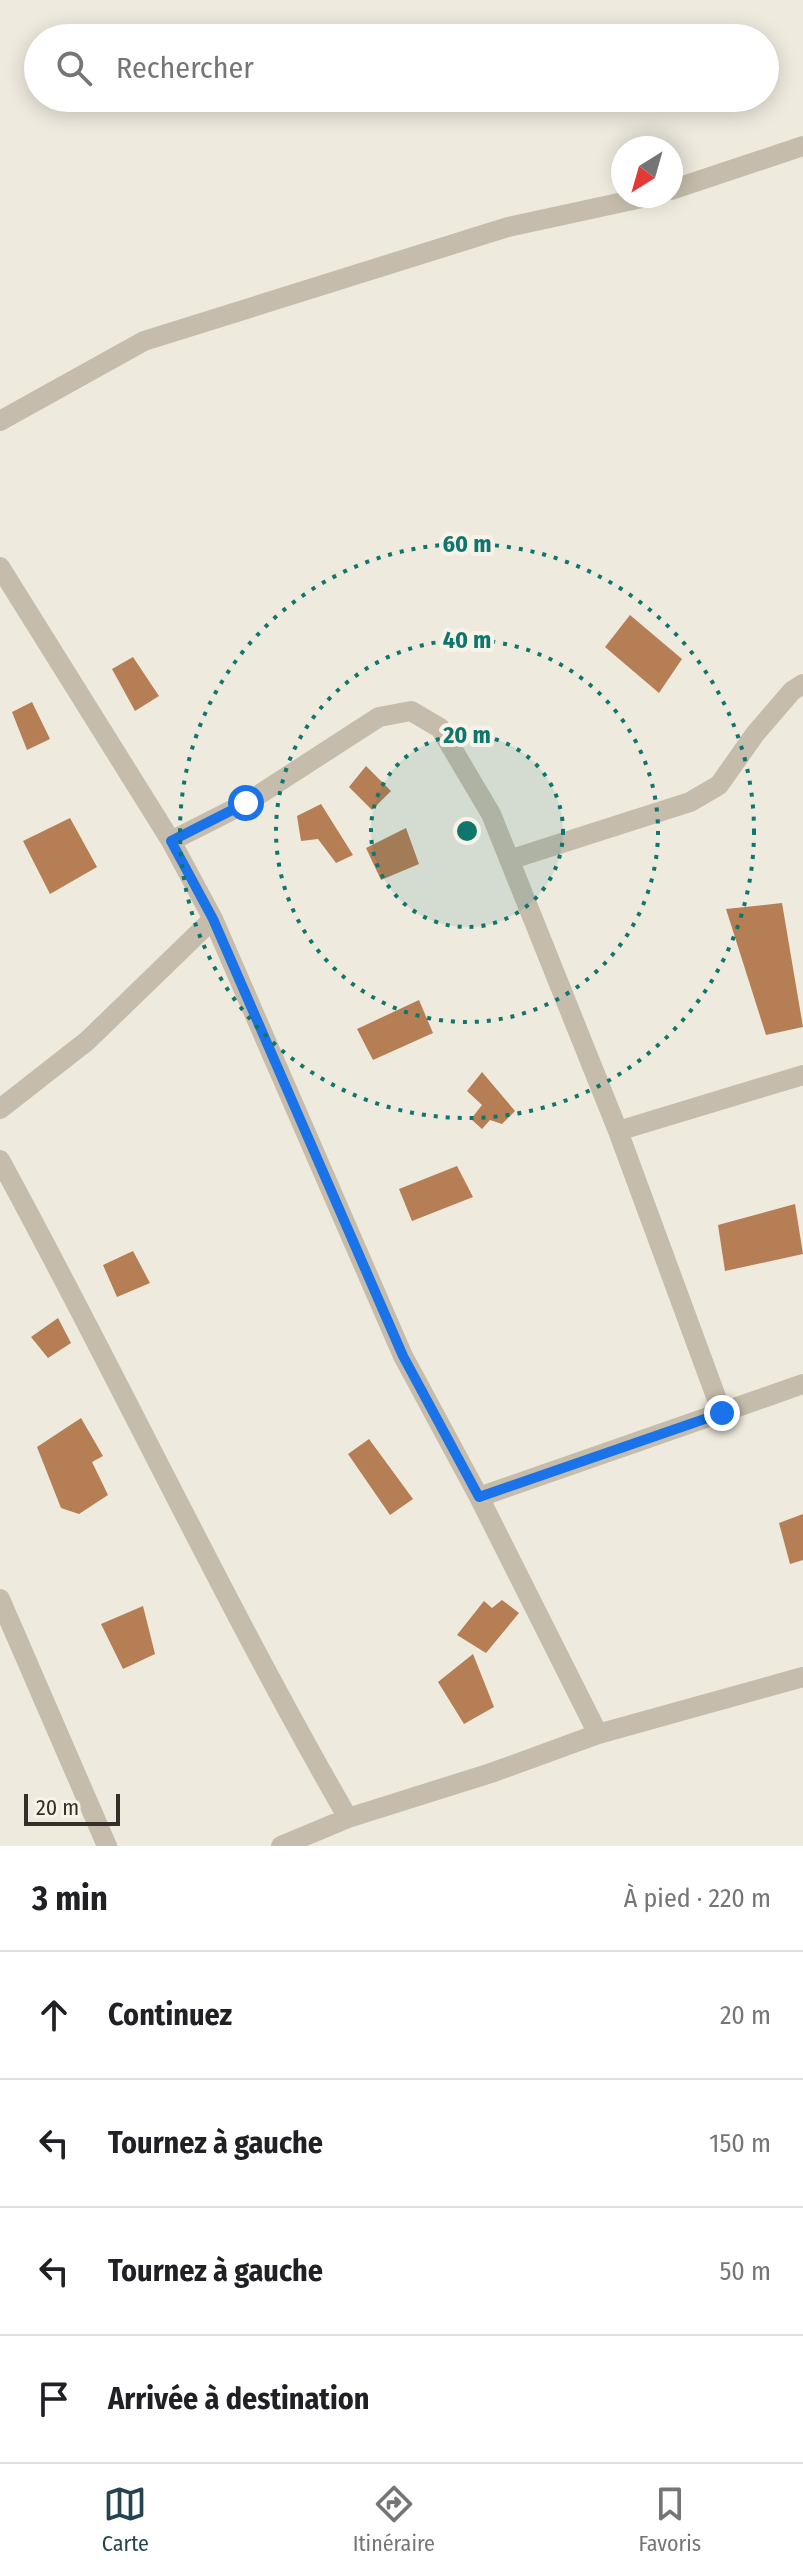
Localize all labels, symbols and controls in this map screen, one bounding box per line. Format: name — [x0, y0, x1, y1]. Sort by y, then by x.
search box — [24, 24, 779, 112]
icon: search — [52, 46, 96, 90]
text: Rechercher — [116, 50, 254, 86]
north arrow — [611, 136, 683, 208]
text: 60 m — [443, 530, 491, 558]
text: 40 m — [443, 626, 491, 654]
text: 20 m — [442, 721, 491, 749]
route start — [228, 785, 264, 821]
centre of rings — [453, 817, 481, 845]
route end — [704, 1395, 740, 1431]
scale bar — [24, 1790, 120, 1826]
text: 20 m — [36, 1794, 79, 1821]
text: 3 min — [32, 1878, 108, 1919]
text: À pied · 220 m — [624, 1883, 771, 1914]
icon: ahead — [32, 1993, 76, 2037]
text: Continuez — [108, 1997, 232, 2033]
text: 20 m — [720, 2000, 771, 2031]
icon: left — [32, 2121, 76, 2165]
text: Tournez à gauche — [108, 2125, 323, 2161]
text: 150 m — [709, 2128, 771, 2159]
icon: left — [32, 2249, 76, 2293]
text: Tournez à gauche — [108, 2253, 323, 2289]
text: 50 m — [719, 2256, 771, 2287]
icon: arrive — [32, 2377, 76, 2421]
text: Arrivée à destination — [108, 2381, 369, 2417]
tab: Carte — [102, 2482, 149, 2557]
tab: Itinéraire — [353, 2482, 435, 2557]
tab: Favoris — [639, 2482, 701, 2557]

